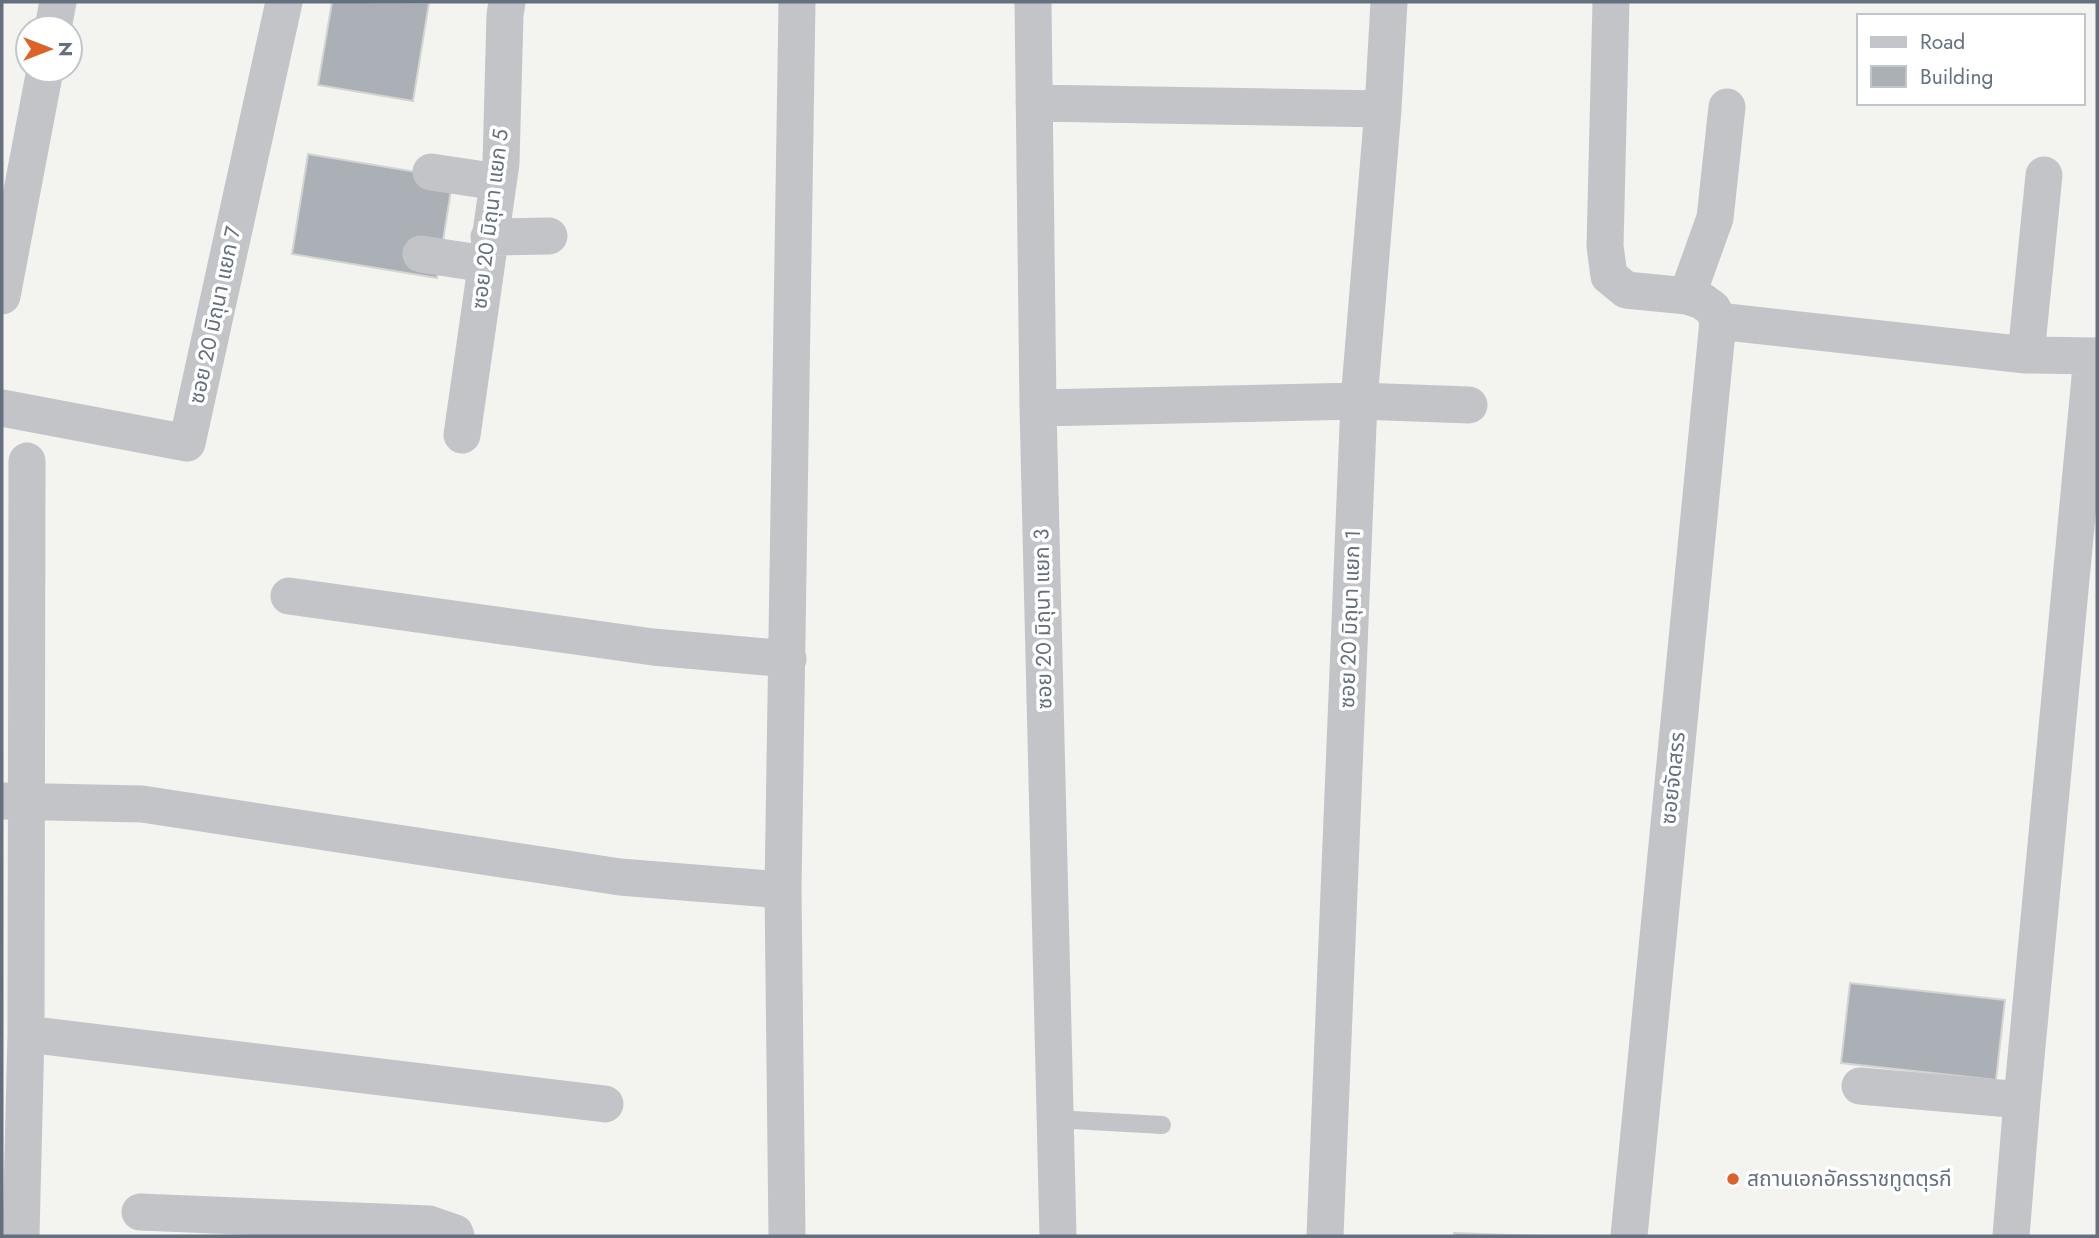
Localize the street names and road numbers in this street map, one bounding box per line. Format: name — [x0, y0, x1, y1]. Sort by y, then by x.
street label: ซอย 20 มิถุนา แยก 5 — [464, 127, 516, 311]
street label: ซอย 20 มิถุนา แยก 7 — [182, 224, 248, 406]
street label: ซอย 20 มิถุนา แยก 3 — [1026, 528, 1060, 710]
street label: ซอย 20 มิถุนา แยก 1 — [1332, 529, 1368, 709]
street label: ซอยจัดสรร — [1653, 730, 1693, 826]

